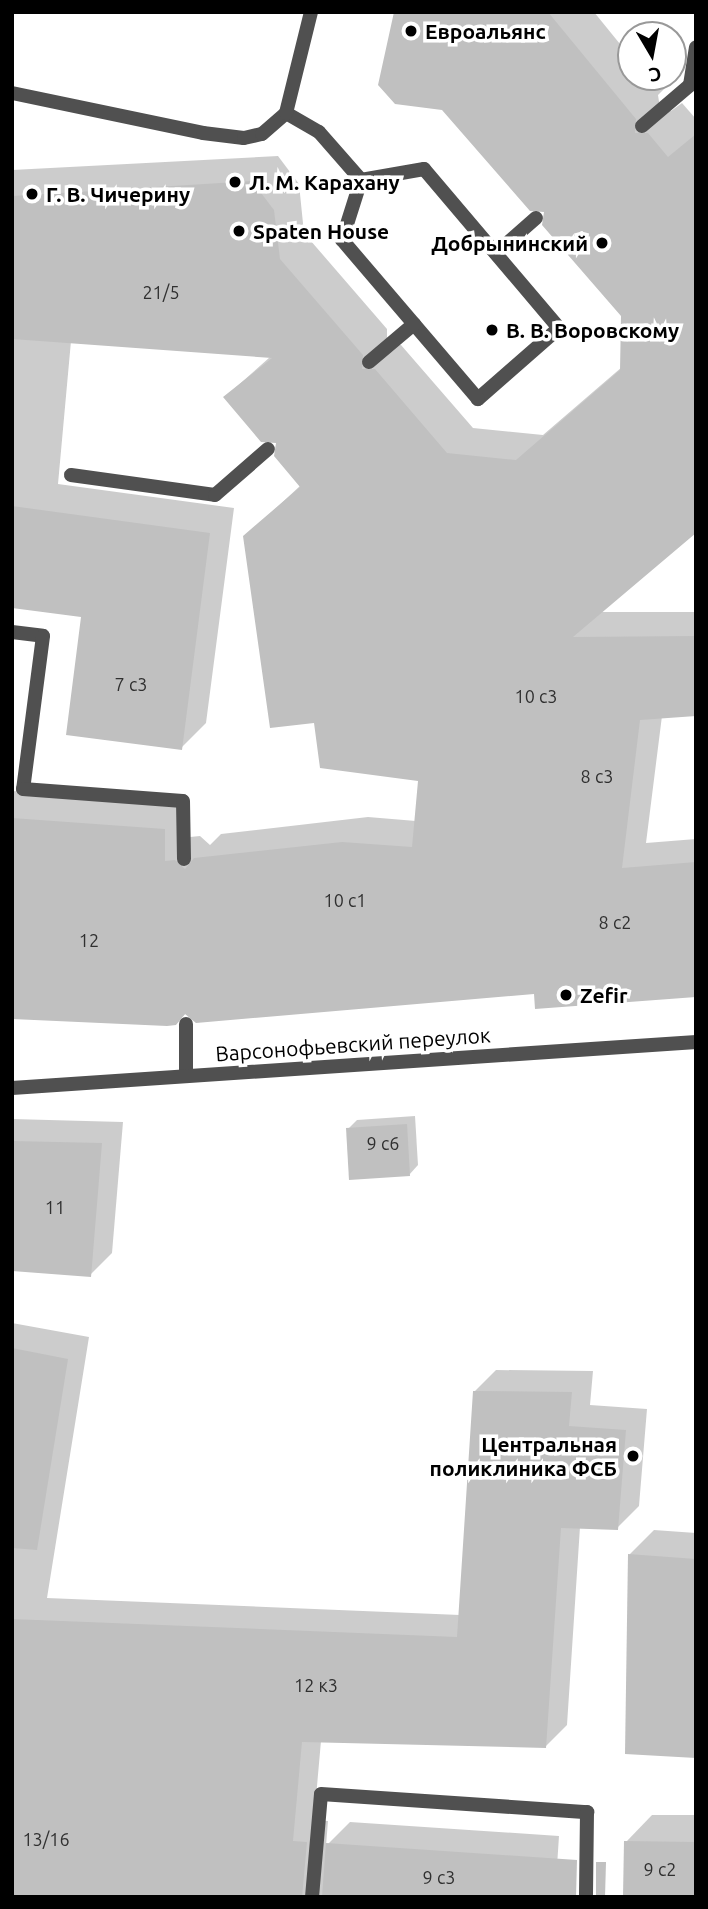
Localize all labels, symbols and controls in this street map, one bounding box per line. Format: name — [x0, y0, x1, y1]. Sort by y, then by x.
place label: Евроальянс — [425, 18, 546, 44]
north arrow — [617, 21, 687, 91]
marker: Евроальянс — [403, 23, 419, 39]
text: С — [647, 63, 663, 87]
place label: Л. М. Карахану — [249, 169, 400, 195]
marker: Л. М. Карахану — [227, 174, 243, 190]
place label: Г. В. Чичерину — [46, 181, 190, 207]
marker: Г. В. Чичерину — [24, 186, 40, 202]
place label: Spaten House — [253, 218, 389, 244]
marker: Spaten House — [231, 223, 247, 239]
place label: Добрынинский — [431, 230, 588, 256]
marker: Добрынинский — [594, 235, 610, 251]
house number: 21/5 — [142, 281, 180, 303]
place label: В. В. Воровскому — [506, 317, 679, 343]
marker: В. В. Воровскому — [484, 322, 500, 338]
house number: 7 с3 — [115, 673, 147, 695]
house number: 10 с3 — [515, 685, 557, 707]
house number: 8 с3 — [581, 765, 613, 787]
house number: 10 с1 — [324, 889, 366, 911]
house number: 8 с2 — [599, 911, 631, 933]
house number: 12 — [79, 929, 99, 951]
place label: Zefir — [580, 982, 628, 1008]
marker: Zefir — [558, 987, 574, 1003]
street label: Варсонофьевский переулок — [215, 1022, 491, 1066]
house number: 9 с6 — [367, 1132, 399, 1154]
house number: 11 — [45, 1196, 65, 1218]
place label: Центральная поликлиника ФСБ — [430, 1431, 617, 1481]
marker: Центральная поликлиника ФСБ — [623, 1446, 643, 1466]
house number: 12 к3 — [294, 1674, 338, 1696]
house number: 13/16 — [22, 1828, 70, 1850]
house number: 9 с2 — [644, 1858, 676, 1880]
house number: 9 с3 — [423, 1866, 455, 1888]

